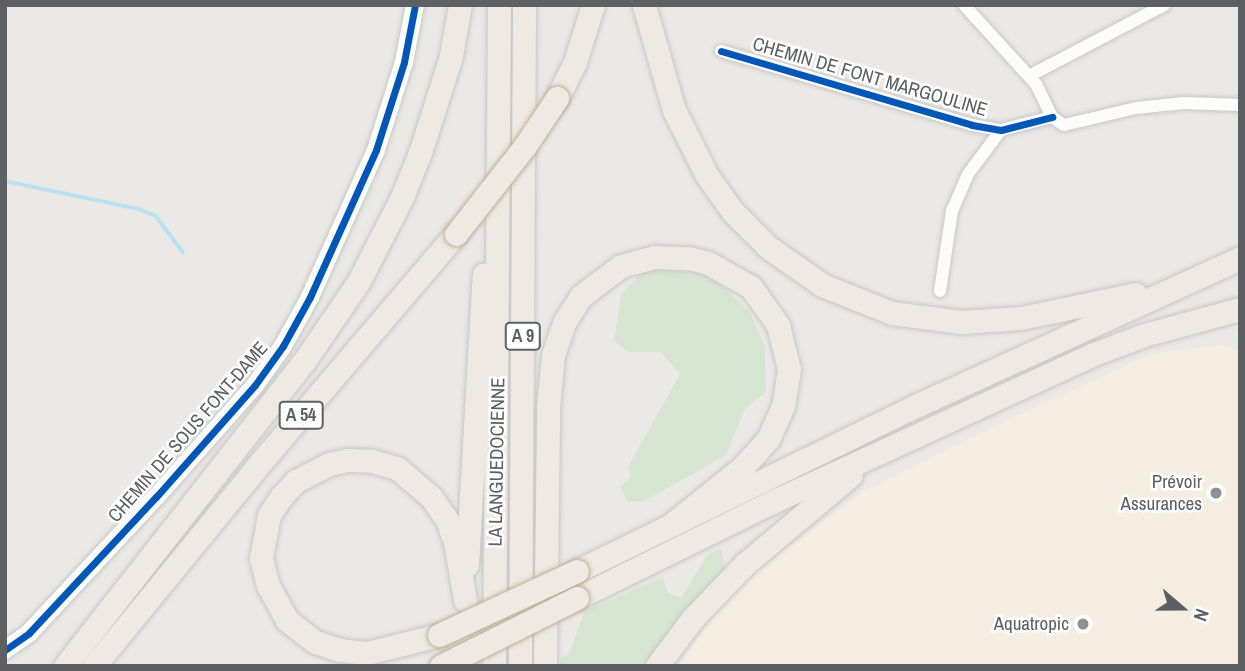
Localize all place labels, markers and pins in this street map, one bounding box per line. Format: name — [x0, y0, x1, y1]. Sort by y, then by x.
place label: Prévoir Assurances — [1121, 471, 1202, 515]
marker: Prévoir Assurances — [1208, 485, 1224, 501]
place label: Aquatropic — [994, 613, 1069, 635]
marker: Aquatropic — [1075, 616, 1091, 632]

